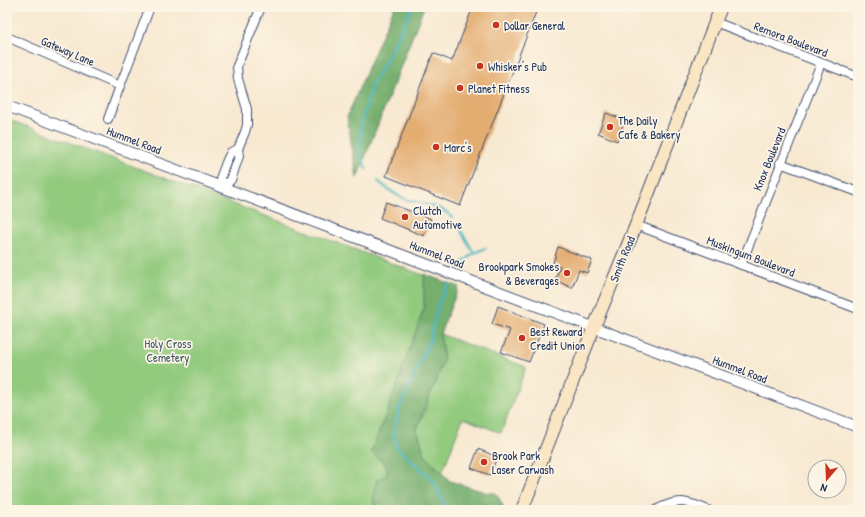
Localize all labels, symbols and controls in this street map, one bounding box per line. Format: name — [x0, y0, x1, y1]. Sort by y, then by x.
place label: Dollar General — [504, 17, 566, 34]
street label: Remora Boulevard — [752, 17, 831, 61]
marker: Dollar General — [491, 20, 501, 30]
street label: Gateway Lane — [39, 32, 98, 70]
place label: Whisker's Pub — [488, 58, 547, 75]
marker: Whisker's Pub — [475, 61, 485, 71]
place label: Planet Fitness — [468, 80, 530, 97]
marker: Planet Fitness — [455, 83, 465, 93]
place label: The Daily Cafe & Bakery — [618, 112, 681, 143]
street label: Hummel Road — [104, 122, 164, 158]
marker: The Daily Cafe & Bakery — [605, 122, 615, 132]
street label: Knox Boulevard — [749, 124, 790, 193]
place label: Marc's — [444, 139, 472, 156]
marker: Marc's — [431, 142, 441, 152]
place label: Clutch Automotive — [413, 202, 462, 233]
marker: Clutch Automotive — [400, 212, 410, 222]
street label: Muskingum Boulevard — [704, 231, 798, 281]
street label: Smith Road — [605, 233, 639, 284]
street label: Hummel Road — [407, 236, 467, 272]
place label: Brookpark Smokes & Beverages — [479, 258, 559, 289]
marker: Brookpark Smokes & Beverages — [562, 268, 572, 278]
place label: Best Reward Credit Union — [530, 323, 585, 354]
marker: Best Reward Credit Union — [517, 333, 527, 343]
park label: Holy Cross Cemetery — [145, 335, 192, 366]
street label: Hummel Road — [710, 351, 770, 387]
place label: Brook Park Laser Carwash — [492, 447, 554, 478]
marker: Brook Park Laser Carwash — [479, 457, 489, 467]
north arrow — [807, 459, 847, 499]
text: N — [819, 481, 829, 496]

